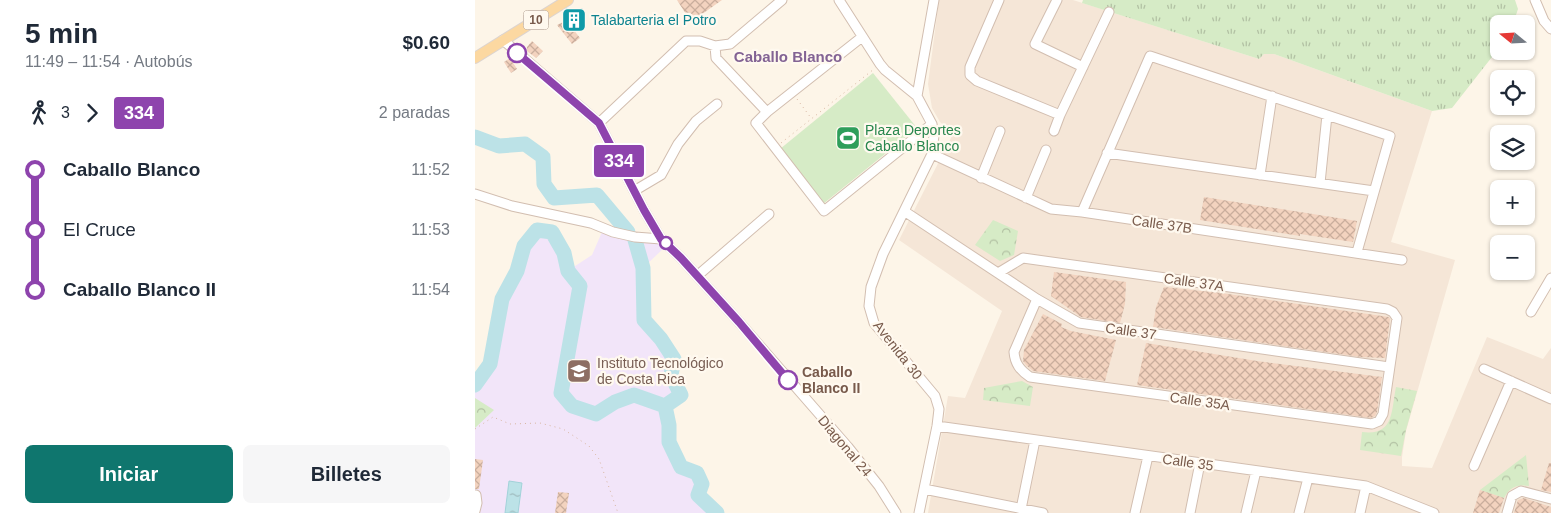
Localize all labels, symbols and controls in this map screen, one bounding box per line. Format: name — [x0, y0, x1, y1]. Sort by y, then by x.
building icon: Talabarteria el Potro — [561, 7, 587, 33]
road number: 10 — [523, 10, 549, 30]
place label: Talabarteria el Potro — [591, 12, 717, 28]
north arrow — [1490, 15, 1535, 60]
map controls — [1490, 15, 1535, 280]
text: 5 min — [25, 18, 98, 49]
text: $0.60 — [402, 32, 450, 53]
unlabelled marker — [507, 43, 527, 63]
district label: Caballo Blanco — [734, 48, 842, 65]
text: 11:49 – 11:54 · Autobús — [25, 53, 193, 70]
button: locate — [1490, 70, 1535, 115]
icon: walk — [25, 99, 53, 127]
icon: forward — [78, 99, 106, 127]
text: 334 — [124, 103, 154, 123]
text: 3 — [61, 104, 70, 121]
text: 2 paradas — [379, 104, 450, 121]
place label: Plaza Deportes Caballo Blanco — [865, 122, 961, 154]
sports icon: Plaza Deportes Caballo Blanco — [835, 125, 861, 151]
button: layers — [1490, 125, 1535, 170]
line badge: 334 — [590, 145, 648, 177]
text: 334 — [604, 151, 634, 171]
text: Caballo Blanco — [63, 159, 200, 180]
text: 11:52 — [411, 161, 450, 178]
button: + — [1490, 180, 1535, 225]
street label: Calle 37B — [1131, 212, 1193, 236]
text: El Cruce — [63, 219, 136, 240]
text: 11:53 — [411, 221, 450, 238]
button: − — [1490, 235, 1535, 280]
unlabelled marker — [659, 236, 673, 250]
street label: Calle 37A — [1163, 270, 1226, 294]
text: Caballo Blanco II — [63, 279, 216, 300]
text: 11:54 — [411, 281, 450, 298]
street label: Avenida 30 — [870, 318, 926, 383]
street label: Calle 37 — [1104, 320, 1158, 343]
place label: Instituto Tecnológico de Costa Rica — [597, 355, 724, 387]
school or university icon: Instituto Tecnológico de Costa Rica — [566, 358, 592, 384]
place label: Caballo Blanco II — [802, 364, 860, 396]
marker: Caballo Blanco II — [778, 370, 798, 390]
street label: Calle 35A — [1169, 389, 1232, 413]
street label: Diagonal 24 — [815, 412, 875, 480]
button: Iniciar — [25, 445, 233, 503]
button: Billetes — [243, 445, 450, 503]
street label: Calle 35 — [1161, 451, 1215, 474]

